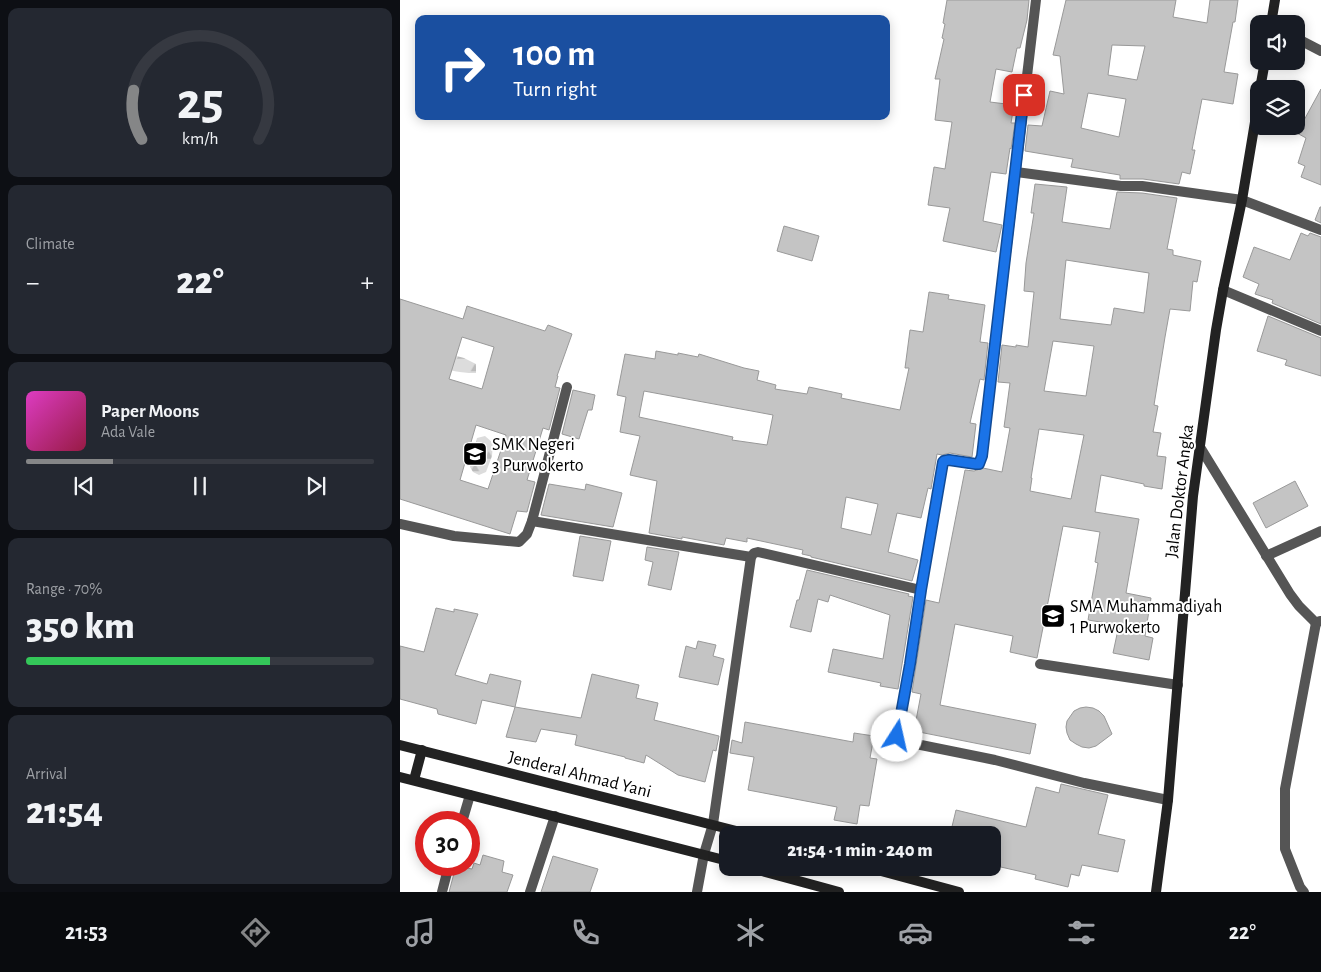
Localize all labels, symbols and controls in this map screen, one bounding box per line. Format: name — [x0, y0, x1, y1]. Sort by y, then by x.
map controls — [1250, 15, 1305, 135]
button: sound — [1250, 15, 1305, 70]
icon: right — [430, 35, 495, 100]
text: 100 m — [513, 37, 596, 72]
pin — [1003, 74, 1045, 116]
text: 25 — [177, 76, 223, 128]
text: Turn right — [513, 78, 597, 100]
button: layers — [1250, 80, 1305, 135]
icon: arrive — [1010, 81, 1038, 109]
text: km/h — [182, 130, 218, 148]
text: Climate — [26, 236, 75, 252]
text: 22° — [176, 263, 224, 301]
text: − — [26, 269, 39, 297]
text: + — [361, 269, 374, 297]
text: Paper Moons — [101, 402, 199, 421]
street label: Jalan Doktor Angka — [1163, 423, 1197, 559]
text: Ada Vale — [101, 424, 155, 440]
place label: SMK Negeri 3 Purwokerto — [492, 436, 584, 475]
school or university icon: SMK Negeri 3 Purwokerto — [462, 441, 488, 467]
icon: previous — [70, 472, 98, 500]
icon: pause — [186, 472, 214, 500]
icon: next — [302, 472, 330, 500]
text: Range · 70% — [26, 581, 102, 597]
place label: SMA Muhammadiyah 1 Purwokerto — [1070, 598, 1222, 637]
school or university icon: SMA Muhammadiyah 1 Purwokerto — [1040, 603, 1066, 629]
text: 350 km — [26, 608, 135, 646]
position arrow — [870, 709, 922, 761]
street label: Jenderal Ahmad Yani — [506, 749, 653, 801]
text: Arrival — [26, 766, 67, 782]
text: 21:54 — [26, 793, 103, 831]
speed limit sign: 30 — [415, 811, 480, 876]
text: 21:54 · 1 min · 240 m — [787, 841, 933, 860]
icon: directions — [238, 915, 273, 950]
icon: music — [403, 915, 438, 950]
icon: phone — [568, 915, 603, 950]
icon: climate — [733, 915, 768, 950]
icon: car — [898, 915, 933, 950]
icon: filters — [1064, 915, 1099, 950]
text: 21:53 — [65, 921, 107, 943]
text: 22° — [1229, 921, 1256, 943]

